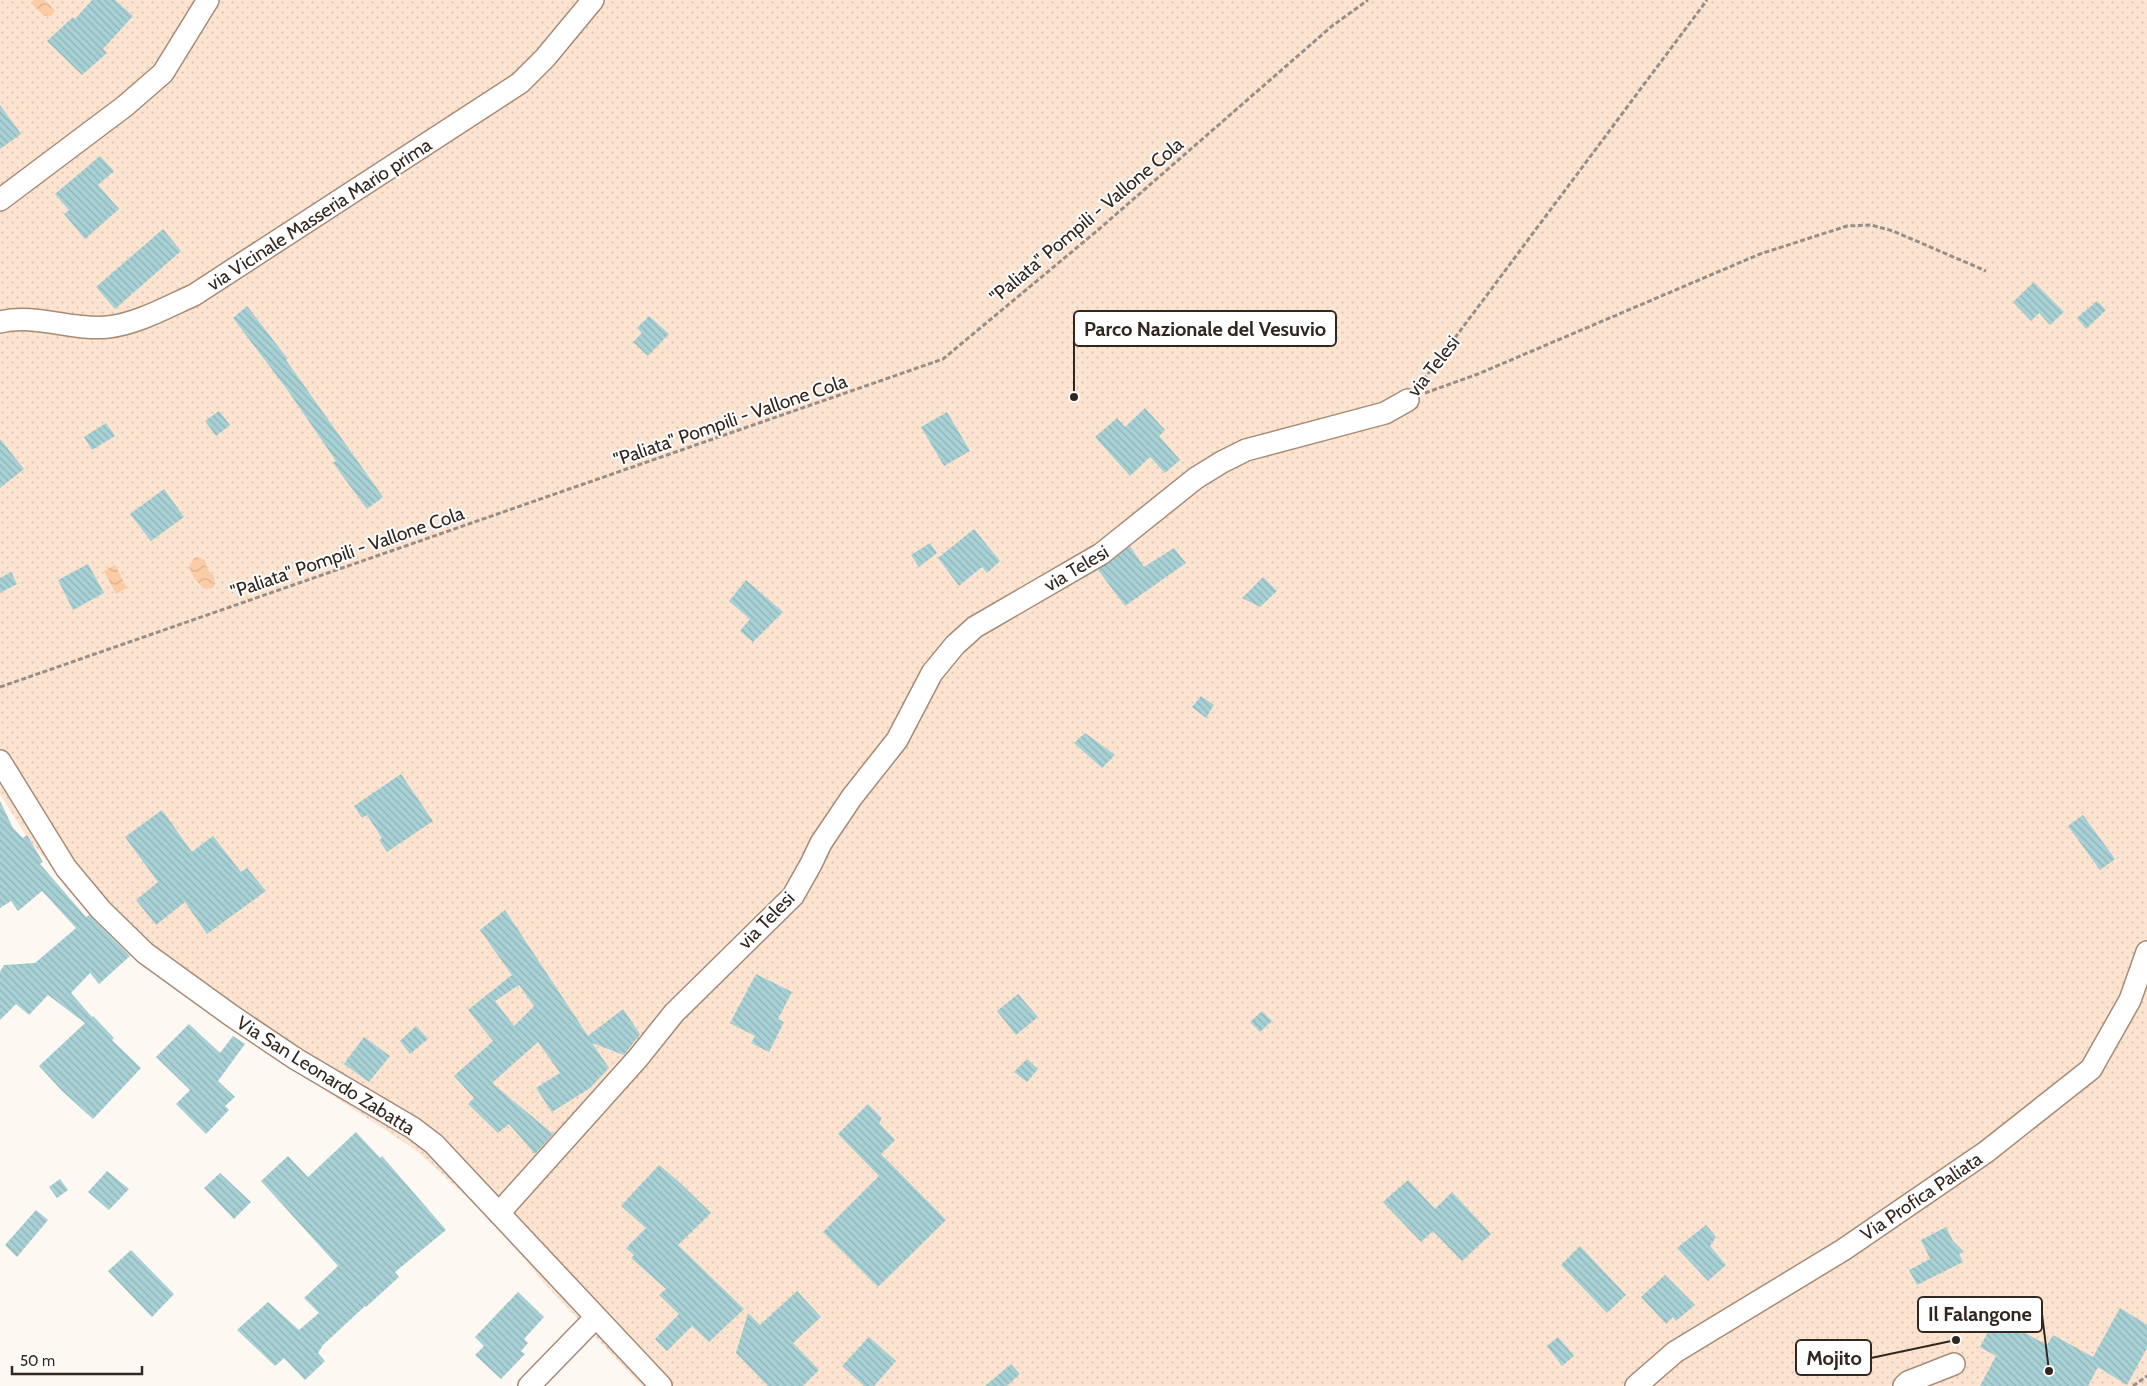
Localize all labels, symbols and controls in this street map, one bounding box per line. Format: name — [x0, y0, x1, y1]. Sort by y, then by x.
street label: via Vicinale Masseria Mario prima — [203, 133, 436, 296]
street label: "Paliata" Pompili - Vallone Cola — [985, 133, 1188, 308]
callout: Parco Nazionale del Vesuvio — [1074, 311, 1336, 346]
text: Parco Nazionale del Vesuvio — [1084, 317, 1326, 341]
street label: via Telesi — [1402, 331, 1464, 401]
street label: "Paliata" Pompili - Vallone Cola — [610, 370, 850, 471]
street label: "Paliata" Pompili - Vallone Cola — [227, 502, 467, 603]
street label: via Telesi — [1040, 540, 1113, 597]
street label: via Telesi — [733, 887, 799, 954]
street label: Via San Leonardo Zabatta — [232, 1011, 419, 1140]
street label: Via Profica Paliata — [1856, 1147, 1986, 1246]
callout: Il Falangone — [1918, 1297, 2042, 1332]
text: Il Falangone — [1928, 1302, 2032, 1326]
callout: Mojito — [1796, 1340, 1871, 1375]
scale bar — [12, 1344, 142, 1376]
text: Mojito — [1806, 1346, 1862, 1370]
text: 50 m — [20, 1352, 55, 1370]

